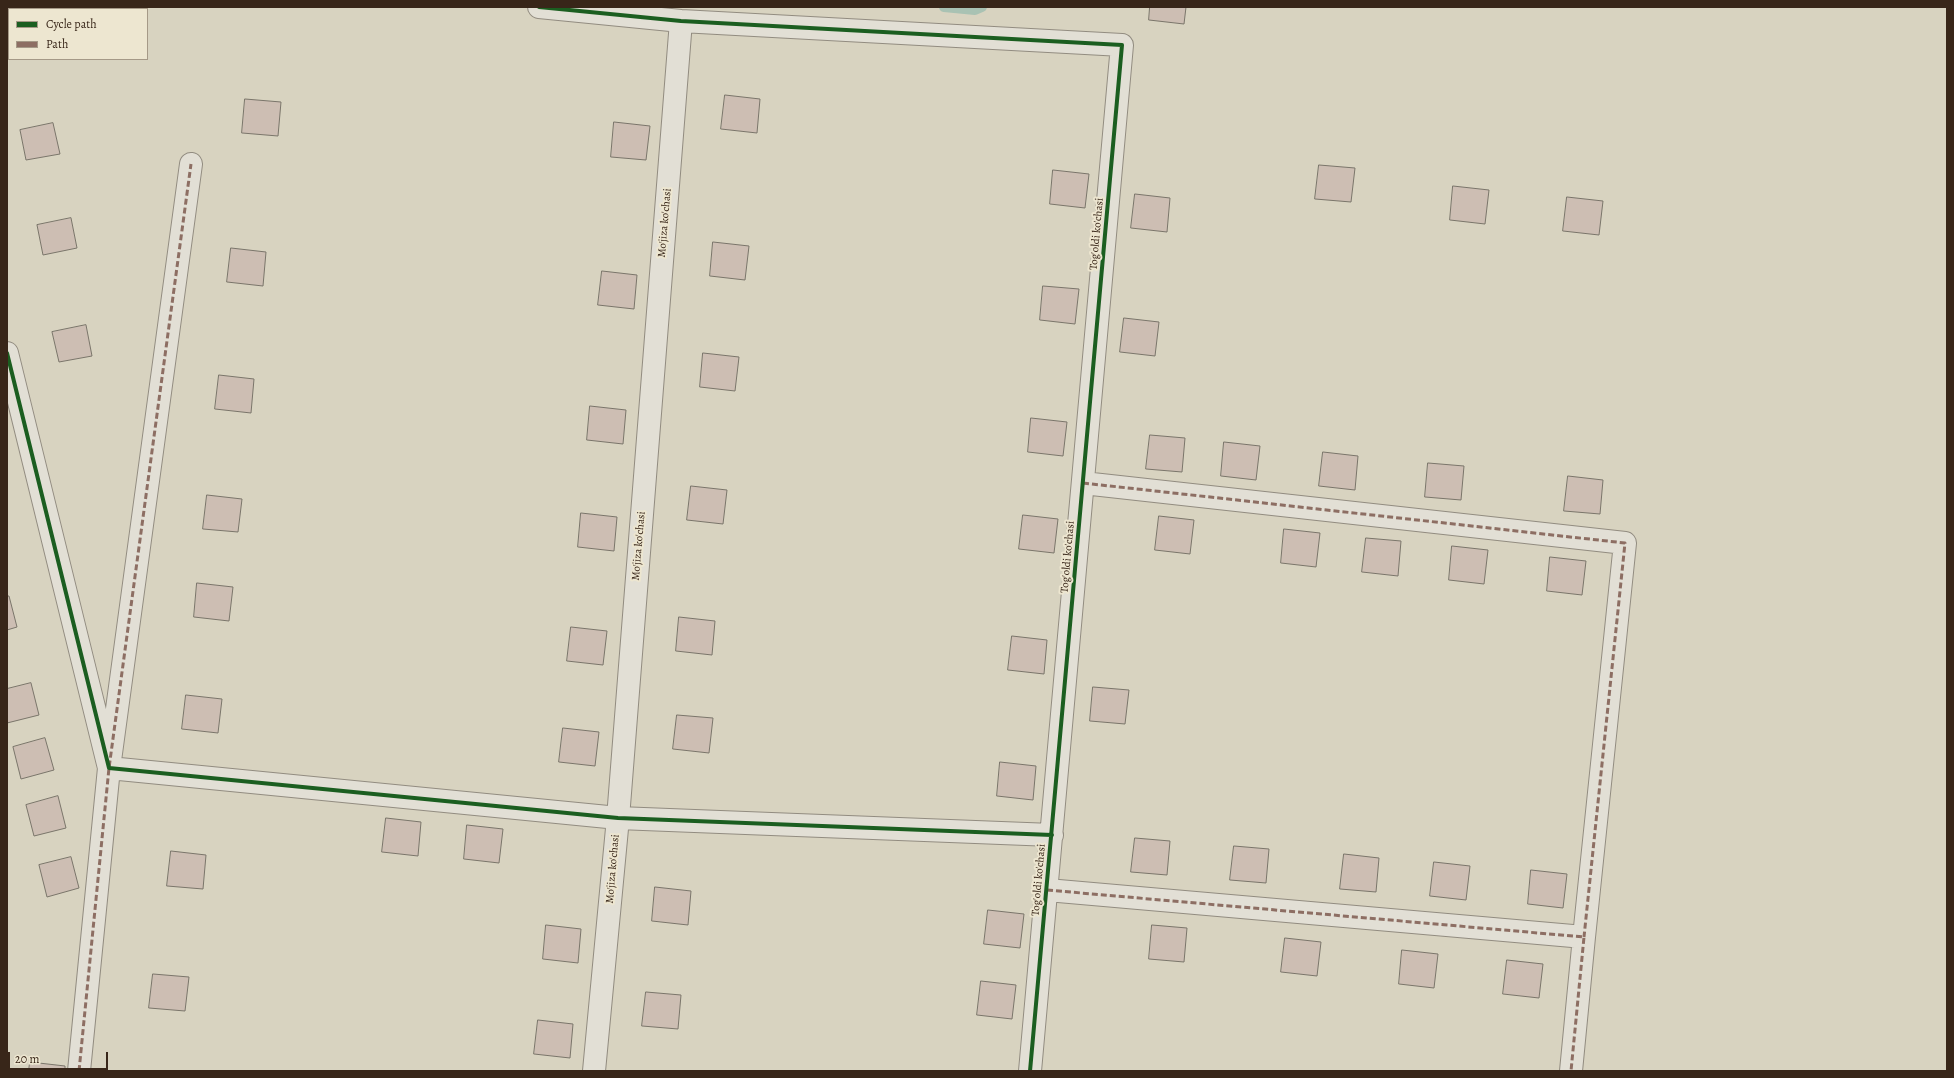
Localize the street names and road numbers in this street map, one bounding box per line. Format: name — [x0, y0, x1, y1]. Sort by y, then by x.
street label: Mo'jiza ko'chasi — [655, 188, 675, 258]
street label: Tog'oldi ko'chasi — [1087, 197, 1107, 271]
street label: Mo'jiza ko'chasi — [629, 511, 649, 581]
street label: Tog'oldi ko'chasi — [1058, 520, 1078, 594]
street label: Mo'jiza ko'chasi — [603, 834, 623, 904]
street label: Tog'oldi ko'chasi — [1029, 843, 1049, 917]

